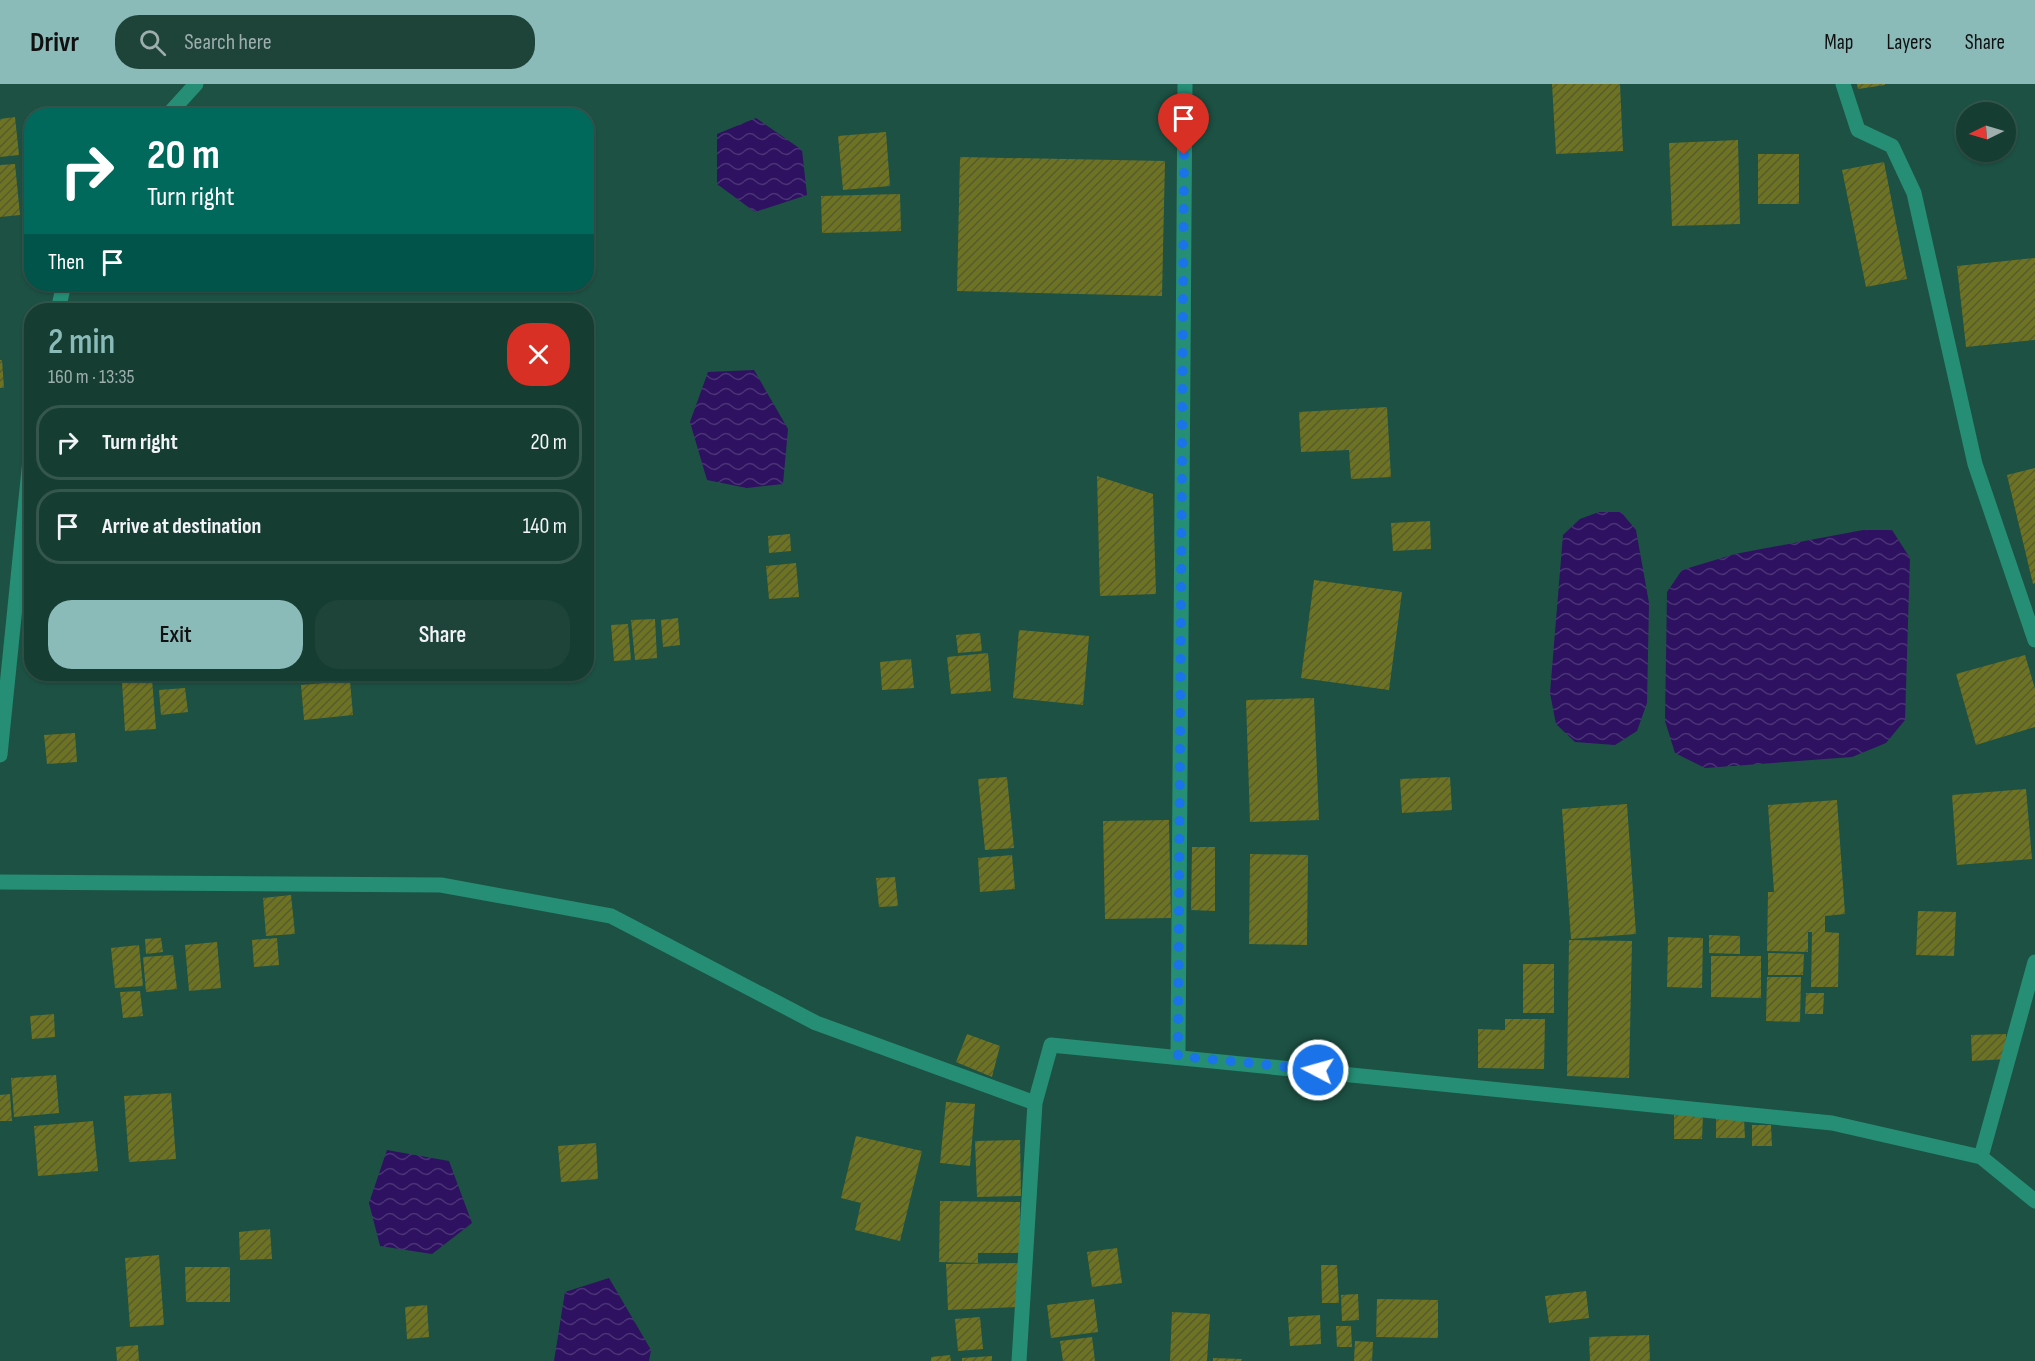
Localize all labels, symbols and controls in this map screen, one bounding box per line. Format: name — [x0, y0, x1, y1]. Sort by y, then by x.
search box — [115, 15, 535, 69]
text: Drivr — [30, 26, 79, 59]
icon: search — [136, 26, 169, 59]
text: Search here — [184, 29, 272, 56]
text: Map — [1824, 30, 1853, 55]
text: Layers — [1886, 30, 1932, 55]
text: Share — [1965, 30, 2005, 55]
pin — [1158, 93, 1209, 155]
icon: arrive — [1167, 102, 1200, 135]
north arrow — [1956, 102, 2016, 162]
map controls — [1956, 102, 2016, 162]
text: 20 m — [147, 130, 220, 181]
icon: right — [48, 132, 126, 210]
text: Turn right — [147, 181, 234, 213]
icon: arrive — [96, 246, 129, 279]
text: Then — [48, 249, 84, 276]
text: 2 min — [48, 321, 115, 364]
button: close — [507, 323, 570, 386]
text: 160 m · 13:35 — [48, 365, 135, 389]
icon: right — [51, 426, 84, 459]
text: Turn right — [102, 429, 178, 456]
text: 20 m — [531, 429, 567, 456]
icon: arrive — [51, 510, 84, 543]
text: Arrive at destination — [102, 513, 261, 540]
text: 140 m — [523, 513, 567, 540]
button: Exit — [48, 600, 303, 669]
button: Share — [315, 600, 570, 669]
position arrow — [1286, 1038, 1350, 1102]

